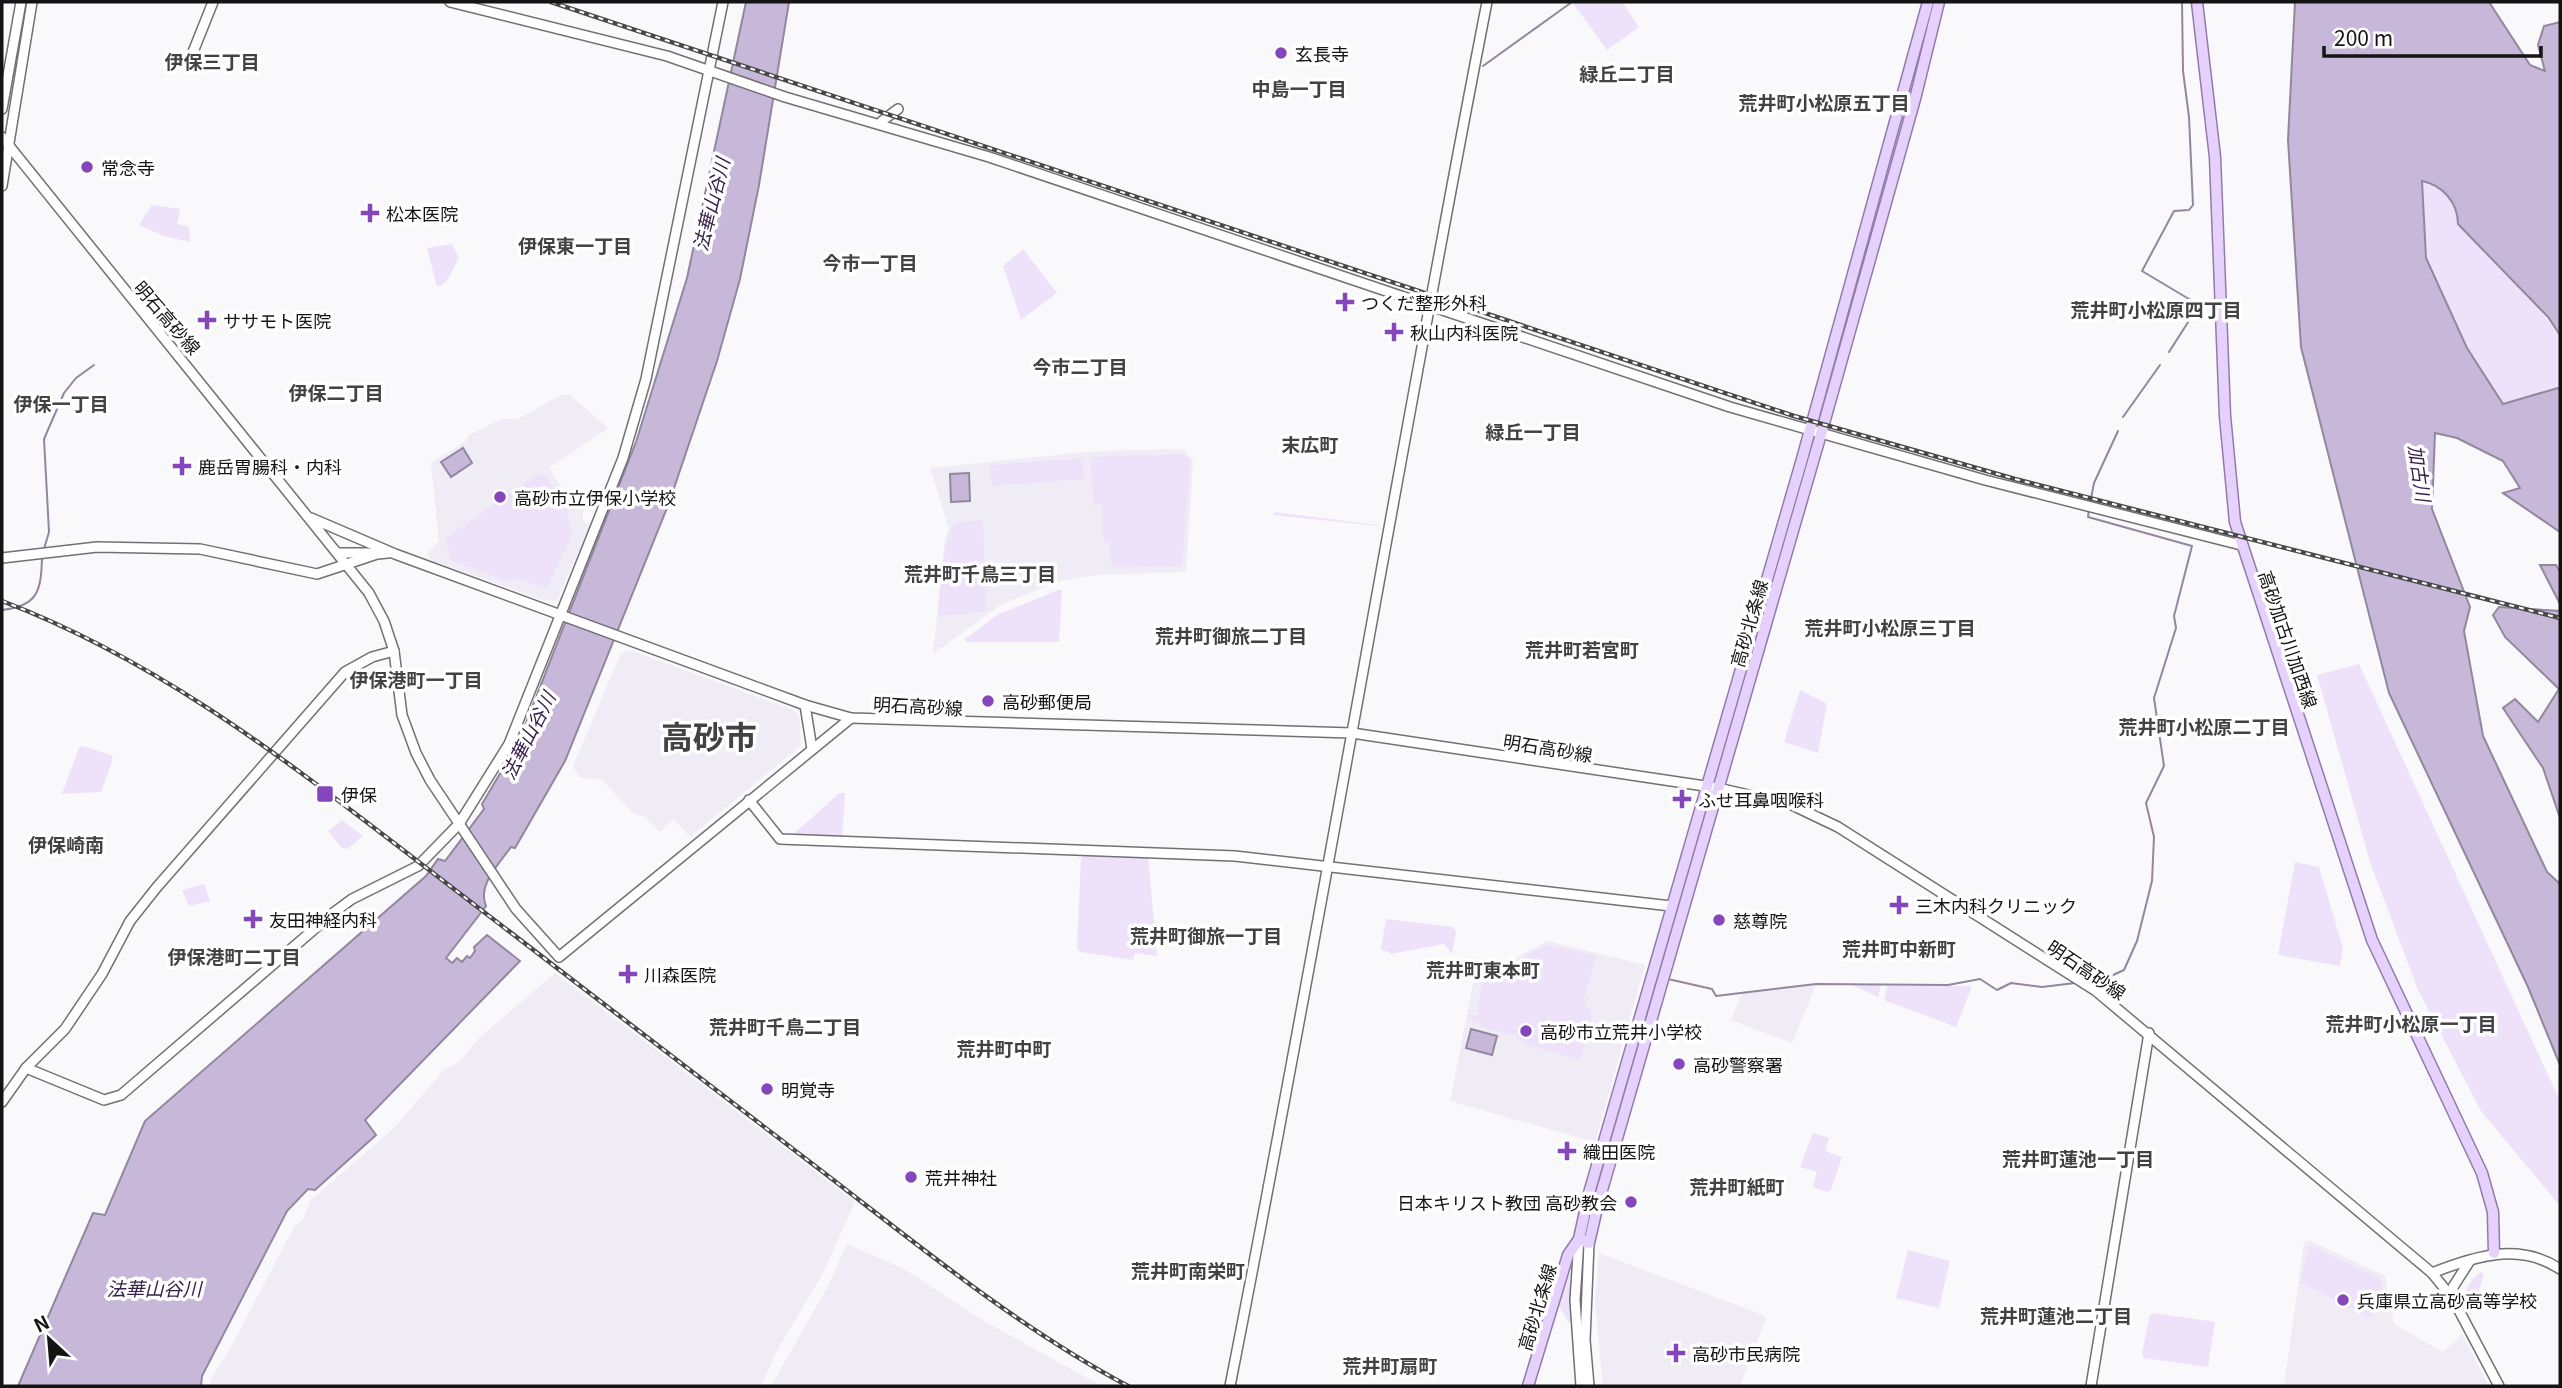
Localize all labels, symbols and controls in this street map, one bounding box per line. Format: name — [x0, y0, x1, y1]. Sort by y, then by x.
scale bar — [2324, 14, 2541, 58]
text: 200 m — [2334, 22, 2393, 52]
place label: 玄長寺 — [1295, 40, 1349, 66]
marker: 玄長寺 — [1273, 45, 1289, 61]
district label: 伊保三丁目 — [164, 47, 260, 74]
district label: 緑丘二丁目 — [1579, 59, 1675, 86]
district label: 中島一丁目 — [1251, 74, 1347, 101]
district label: 荒井町小松原五丁目 — [1738, 88, 1910, 115]
water label: 法華山谷川 — [685, 153, 735, 253]
place label: 常念寺 — [101, 154, 155, 180]
marker: 常念寺 — [79, 159, 95, 175]
place label: 松本医院 — [386, 200, 458, 226]
marker: 松本医院 — [360, 203, 380, 223]
district label: 伊保東一丁目 — [518, 231, 632, 258]
district label: 今市一丁目 — [822, 248, 918, 275]
street label: 明石高砂線 — [129, 275, 207, 359]
place label: つくだ整形外科 — [1361, 289, 1487, 315]
marker: つくだ整形外科 — [1335, 292, 1355, 312]
district label: 荒井町小松原四丁目 — [2070, 295, 2242, 322]
place label: ササモト医院 — [223, 307, 331, 333]
marker: ササモト医院 — [197, 310, 217, 330]
place label: 秋山内科医院 — [1410, 319, 1518, 345]
marker: 秋山内科医院 — [1384, 322, 1404, 342]
district label: 今市二丁目 — [1032, 352, 1128, 379]
district label: 伊保二丁目 — [288, 378, 384, 405]
district label: 伊保一丁目 — [13, 389, 109, 416]
district label: 緑丘一丁目 — [1485, 417, 1581, 444]
district label: 末広町 — [1281, 430, 1339, 457]
water label: 加古川 — [2404, 443, 2439, 505]
place label: 鹿岳胃腸科・内科 — [198, 453, 342, 479]
marker: 鹿岳胃腸科・内科 — [172, 456, 192, 476]
place label: 高砂市立伊保小学校 — [514, 484, 676, 510]
marker: 高砂市立伊保小学校 — [492, 489, 508, 505]
district label: 荒井町千鳥三丁目 — [904, 559, 1056, 586]
street label: 高砂加古川加西線 — [2253, 567, 2325, 711]
street label: 高砂北条線 — [1723, 576, 1773, 670]
district label: 荒井町小松原三丁目 — [1804, 613, 1976, 640]
district label: 荒井町御旅二丁目 — [1155, 621, 1307, 648]
district label: 荒井町若宮町 — [1525, 635, 1639, 662]
district label: 伊保港町一丁目 — [349, 665, 483, 692]
water label: 法華山谷川 — [493, 685, 561, 783]
place label: 高砂郵便局 — [1002, 688, 1092, 714]
street label: 明石高砂線 — [872, 690, 964, 720]
marker: 高砂郵便局 — [980, 693, 996, 709]
district label: 高砂市 — [661, 712, 757, 758]
district label: 荒井町小松原二丁目 — [2118, 712, 2290, 739]
street label: 明石高砂線 — [1502, 727, 1594, 767]
place label: 伊保 — [341, 781, 377, 807]
marker: 伊保 — [315, 784, 335, 804]
place label: ふせ耳鼻咽喉科 — [1698, 786, 1824, 812]
marker: ふせ耳鼻咽喉科 — [1672, 789, 1692, 809]
district label: 伊保崎南 — [28, 830, 104, 857]
place label: 三木内科クリニック — [1915, 892, 2077, 918]
marker: 三木内科クリニック — [1889, 895, 1909, 915]
place label: 友田神経内科 — [269, 906, 377, 932]
place label: 慈尊院 — [1733, 907, 1787, 933]
marker: 友田神経内科 — [243, 909, 263, 929]
marker: 慈尊院 — [1711, 912, 1727, 928]
district label: 荒井町御旅一丁目 — [1130, 921, 1282, 948]
street label: 明石高砂線 — [2042, 933, 2132, 1005]
district label: 荒井町中新町 — [1842, 934, 1956, 961]
district label: 伊保港町二丁目 — [167, 942, 301, 969]
district label: 荒井町東本町 — [1426, 955, 1540, 982]
place label: 川森医院 — [644, 961, 716, 987]
marker: 川森医院 — [618, 964, 638, 984]
district label: 荒井町小松原一丁目 — [2325, 1009, 2497, 1036]
district label: 荒井町千鳥二丁目 — [709, 1012, 861, 1039]
place label: 高砂市立荒井小学校 — [1540, 1018, 1702, 1044]
marker: 高砂市立荒井小学校 — [1518, 1023, 1534, 1039]
district label: 荒井町中町 — [956, 1034, 1052, 1061]
place label: 高砂警察署 — [1693, 1051, 1783, 1077]
marker: 高砂警察署 — [1671, 1056, 1687, 1072]
place label: 明覚寺 — [781, 1076, 835, 1102]
marker: 明覚寺 — [759, 1081, 775, 1097]
place label: 織田医院 — [1583, 1138, 1655, 1164]
marker: 織田医院 — [1557, 1141, 1577, 1161]
district label: 荒井町蓮池一丁目 — [2002, 1144, 2154, 1171]
place label: 荒井神社 — [925, 1164, 997, 1190]
marker: 荒井神社 — [903, 1169, 919, 1185]
district label: 荒井町紙町 — [1689, 1172, 1785, 1199]
place label: 日本キリスト教団 高砂教会 — [1397, 1189, 1617, 1215]
marker: 日本キリスト教団 高砂教会 — [1623, 1194, 1639, 1210]
district label: 荒井町南栄町 — [1131, 1256, 1245, 1283]
street label: 高砂北条線 — [1510, 1260, 1562, 1354]
water label: 法華山谷川 — [106, 1274, 203, 1301]
place label: 兵庫県立高砂高等学校 — [2357, 1287, 2537, 1313]
marker: 兵庫県立高砂高等学校 — [2335, 1292, 2351, 1308]
district label: 荒井町蓮池二丁目 — [1980, 1301, 2132, 1328]
north arrow — [14, 1304, 84, 1374]
text: N — [29, 1307, 53, 1338]
place label: 高砂市民病院 — [1692, 1340, 1800, 1366]
marker: 高砂市民病院 — [1666, 1343, 1686, 1363]
district label: 荒井町扇町 — [1342, 1351, 1438, 1378]

